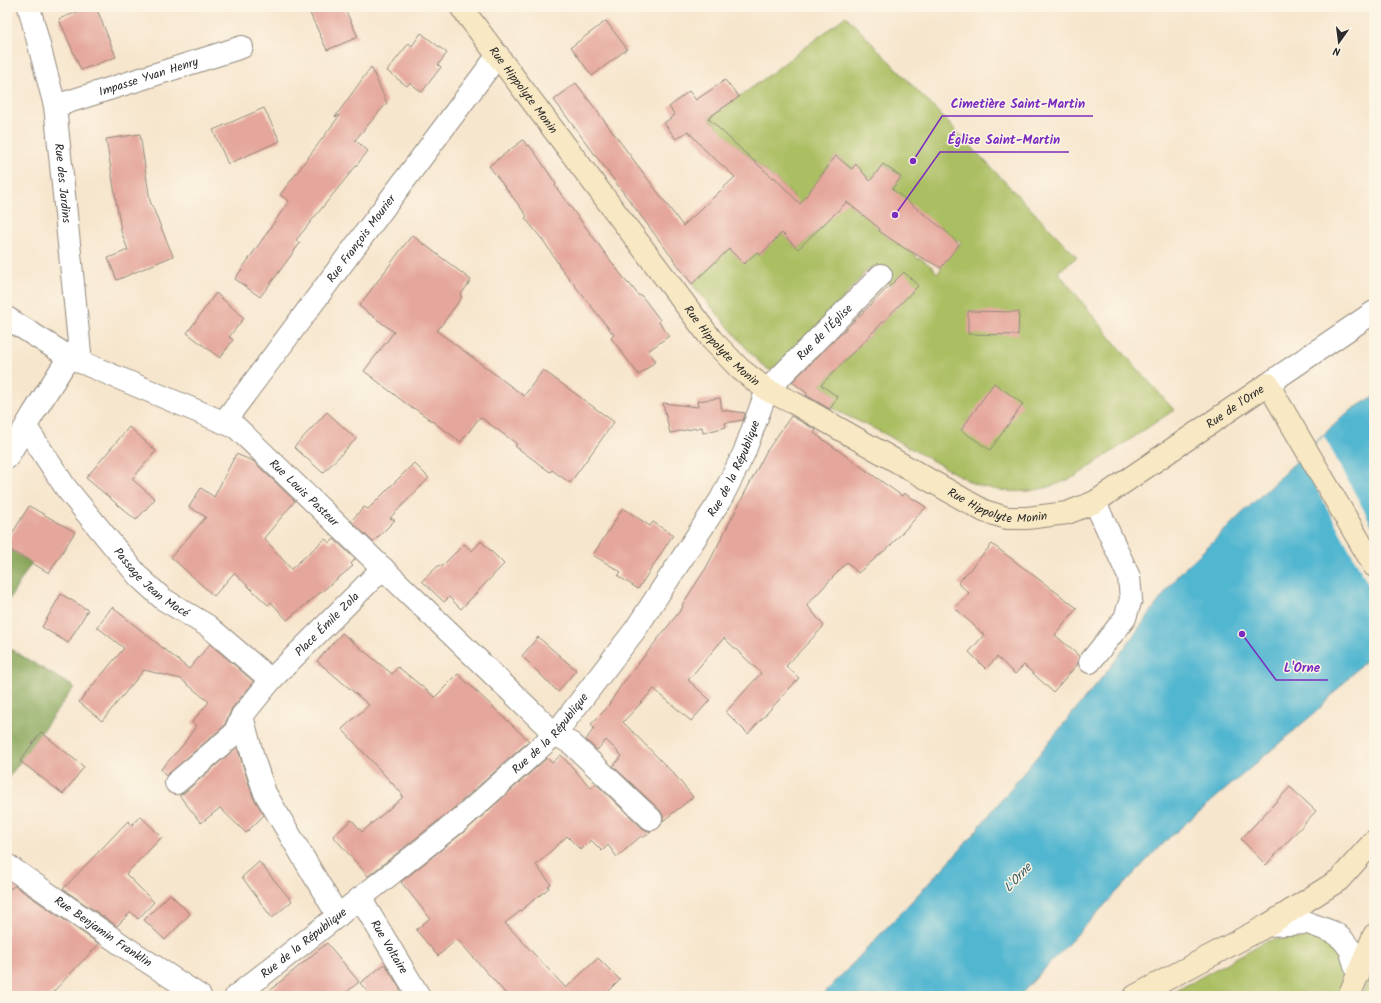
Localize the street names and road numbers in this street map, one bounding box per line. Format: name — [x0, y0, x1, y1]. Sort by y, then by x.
street label: Rue Hippolyte Monin — [484, 43, 562, 138]
street label: Impasse Yvan Henry — [96, 52, 201, 102]
street label: Rue des Jardins — [49, 143, 76, 224]
street label: Rue François Mourier — [322, 190, 401, 287]
street label: Rue de l'Église — [792, 299, 858, 365]
street label: Rue Hippolyte Monin — [679, 301, 764, 391]
street label: Rue de l'Orne — [1202, 380, 1269, 434]
street label: Rue de la République — [703, 417, 765, 521]
street label: Rue Louis Pasteur — [265, 455, 344, 532]
street label: Rue Hippolyte Monin — [944, 483, 1048, 528]
street label: Passage Jean Macé — [109, 544, 193, 623]
street label: Place Émile Zola — [291, 587, 364, 661]
street label: Rue de la République — [508, 689, 594, 779]
street label: Rue Benjamin Franklin — [50, 892, 156, 972]
street label: Rue de la République — [257, 903, 352, 983]
street label: Rue Voltaire — [365, 916, 413, 978]

